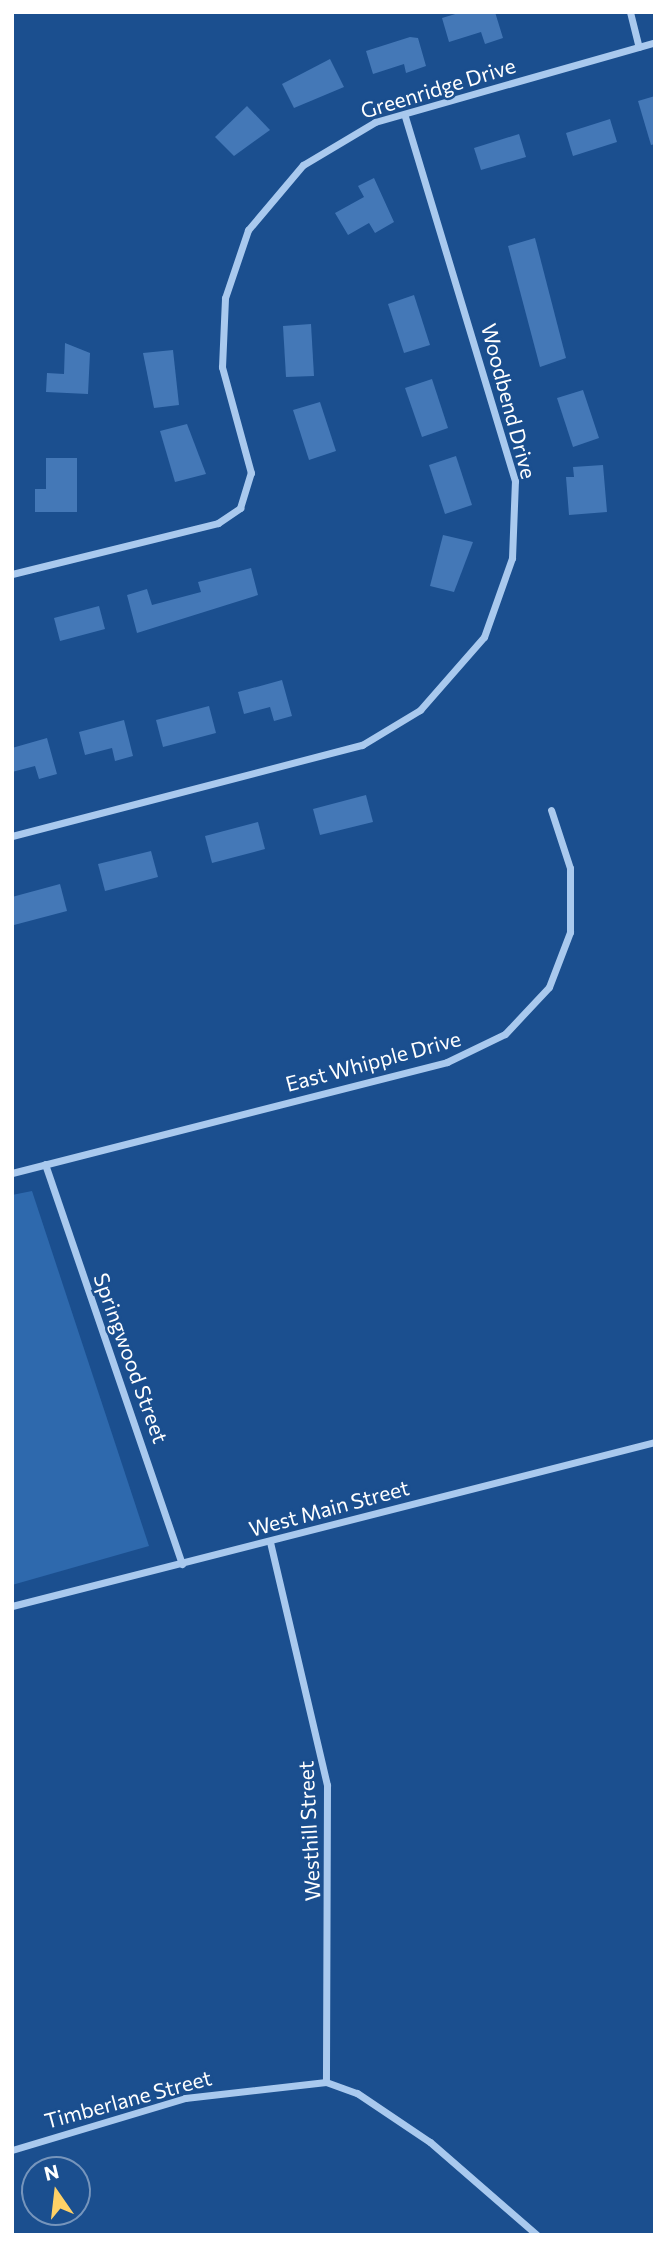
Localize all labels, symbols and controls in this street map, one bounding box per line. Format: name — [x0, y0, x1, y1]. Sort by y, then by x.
street label: Greenridge Drive — [358, 52, 518, 124]
street label: Woodbend Drive — [476, 321, 542, 481]
street label: East Whipple Drive — [283, 1025, 463, 1097]
street label: Springwood Street — [89, 1270, 173, 1446]
street label: West Main Street — [246, 1474, 412, 1542]
street label: Westhill Street — [293, 1760, 325, 1902]
street label: Timberlane Street — [42, 2065, 214, 2133]
north arrow — [21, 2156, 91, 2226]
text: N — [42, 2159, 61, 2185]

